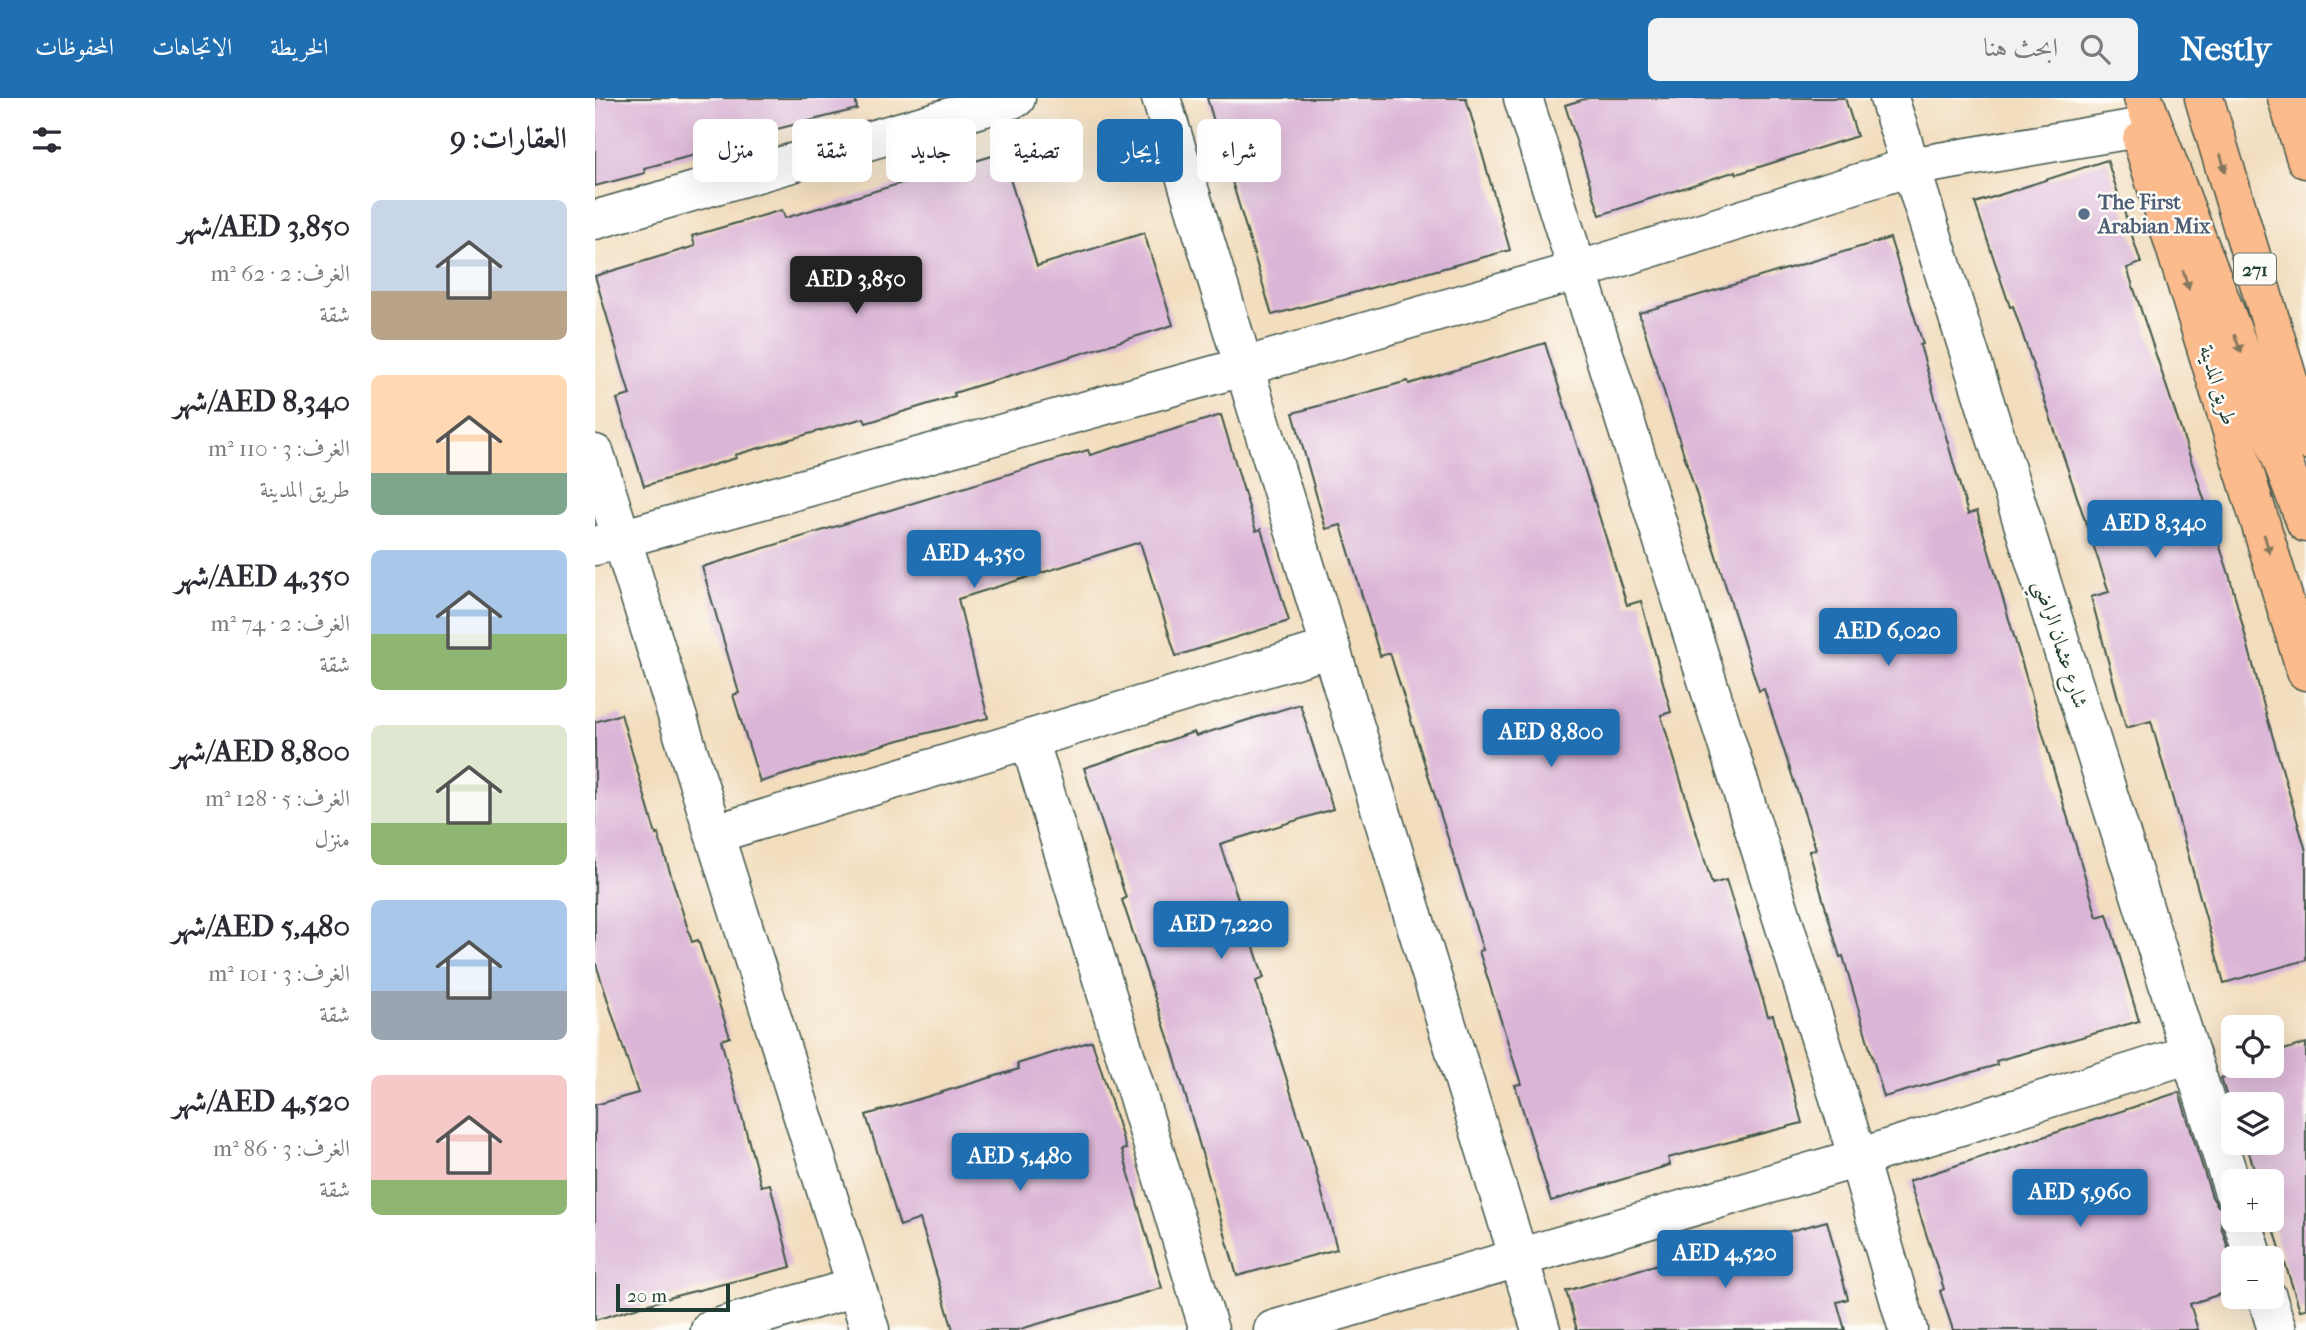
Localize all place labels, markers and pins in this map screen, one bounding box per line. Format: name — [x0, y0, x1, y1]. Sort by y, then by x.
place label: The First Arabian Mix — [2096, 190, 2211, 238]
marker: The First Arabian Mix — [2076, 206, 2092, 222]
pin: AED 3,850 — [776, 256, 936, 316]
pin: AED 8,340 — [2075, 500, 2235, 560]
pin: AED 4,350 — [894, 531, 1054, 590]
pin: AED 6,020 — [1808, 608, 1968, 668]
pin: AED 8,800 — [1471, 710, 1631, 769]
pin: AED 7,220 — [1141, 902, 1301, 961]
pin: AED 5,480 — [940, 1134, 1100, 1193]
pin: AED 5,960 — [2000, 1170, 2160, 1229]
pin: AED 4,520 — [1645, 1230, 1805, 1290]

